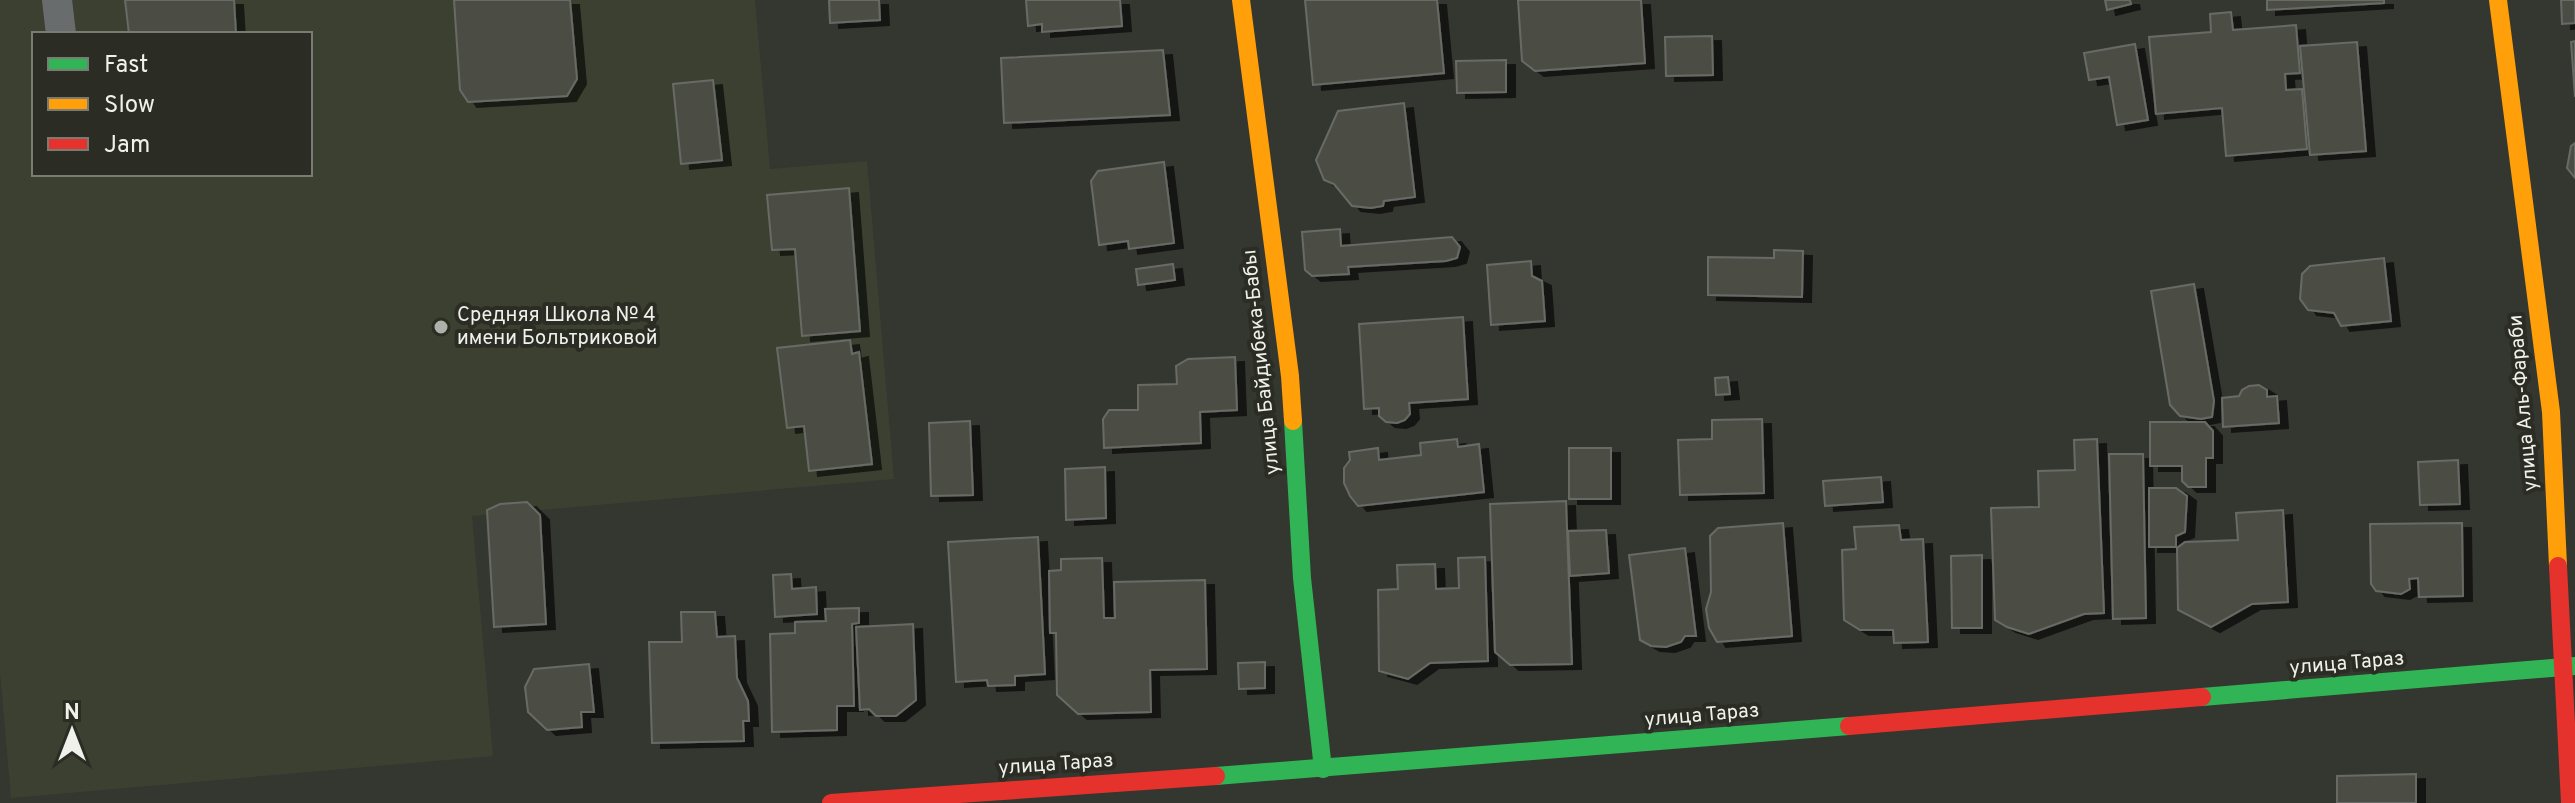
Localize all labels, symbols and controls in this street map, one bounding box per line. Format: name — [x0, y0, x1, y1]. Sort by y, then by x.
legend — [32, 32, 312, 176]
text: Fast — [104, 51, 148, 81]
text: Slow — [104, 91, 155, 121]
text: Jam — [104, 131, 150, 161]
street label: улица Байдибека-Бабы — [1237, 248, 1287, 476]
place label: Средняя Школа № 4 имени Больтриковой — [457, 303, 658, 352]
street label: улица Аль-Фараби — [2503, 314, 2545, 492]
marker: Средняя Школа № 4 имени Больтриковой — [432, 318, 450, 336]
street label: улица Тараз — [2288, 646, 2406, 682]
north arrow — [32, 691, 112, 771]
street label: улица Тараз — [1643, 698, 1761, 734]
text: N — [64, 700, 80, 727]
street label: улица Тараз — [998, 748, 1114, 782]

